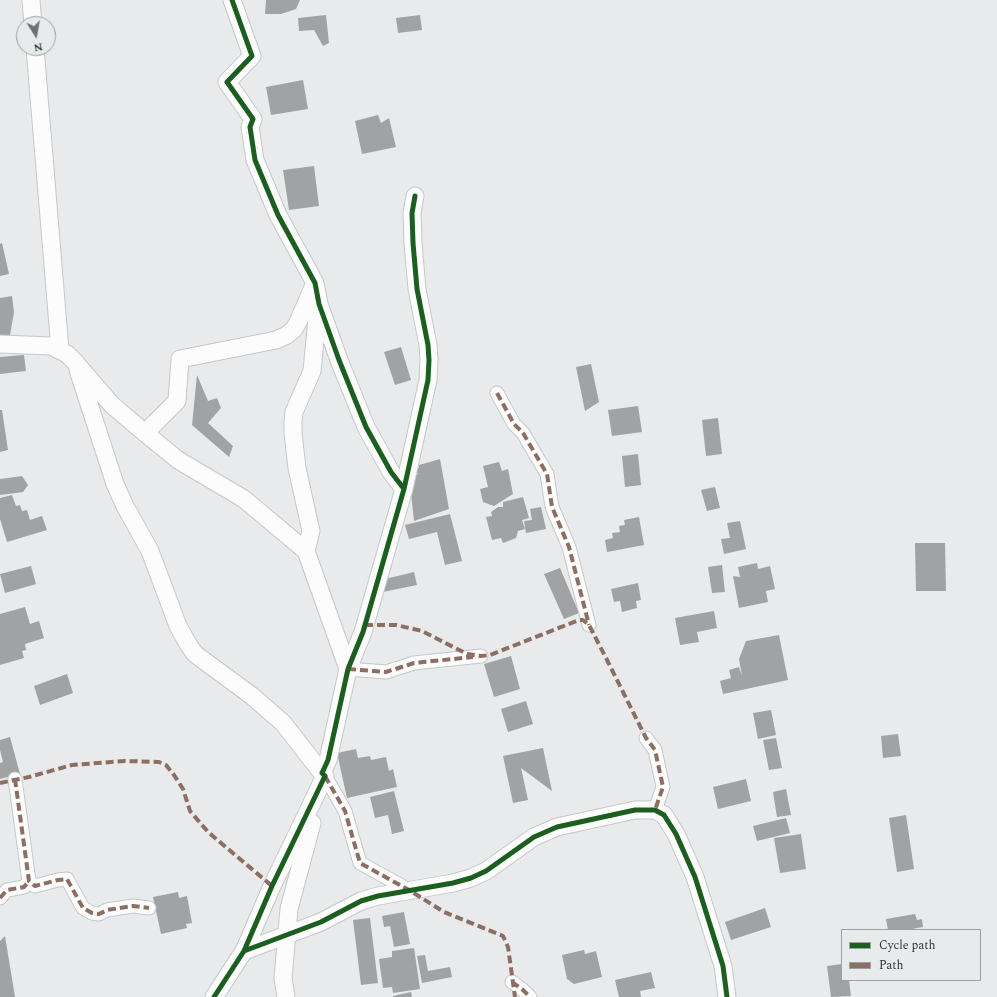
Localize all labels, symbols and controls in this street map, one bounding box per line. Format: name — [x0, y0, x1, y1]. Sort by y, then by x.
north arrow — [16, 16, 56, 56]
text: N — [32, 38, 44, 56]
legend — [841, 929, 981, 981]
text: Cycle path — [879, 936, 936, 955]
text: Path — [879, 956, 904, 975]

